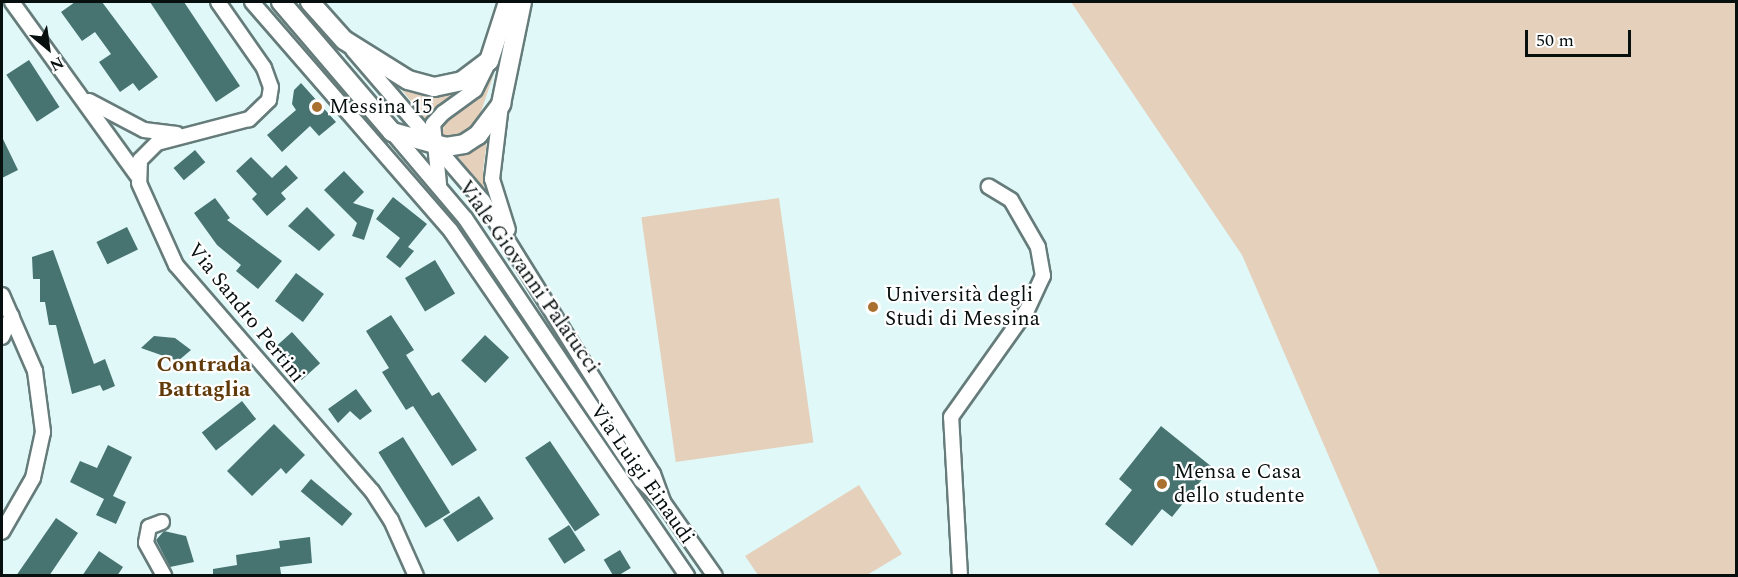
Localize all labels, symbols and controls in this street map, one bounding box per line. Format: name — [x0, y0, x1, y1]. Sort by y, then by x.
north arrow — [18, 18, 78, 78]
scale bar — [1528, 18, 1634, 56]
text: 50 m — [1536, 27, 1574, 54]
text: N — [45, 50, 68, 77]
place label: Messina 15 — [329, 94, 432, 120]
marker: Messina 15 — [310, 100, 324, 114]
street label: Viale Giovanni Palatucci — [453, 176, 605, 378]
street label: Via Sandro Pertini — [182, 238, 310, 388]
place label: Università degli Studi di Messina — [885, 282, 1040, 332]
marker: Università degli Studi di Messina — [866, 300, 880, 314]
district label: Contrada Battaglia — [157, 351, 251, 402]
street label: Via Luigi Einaudi — [584, 399, 700, 549]
place label: Mensa e Casa dello studente — [1174, 459, 1305, 509]
marker: Mensa e Casa dello studente — [1155, 477, 1169, 491]

